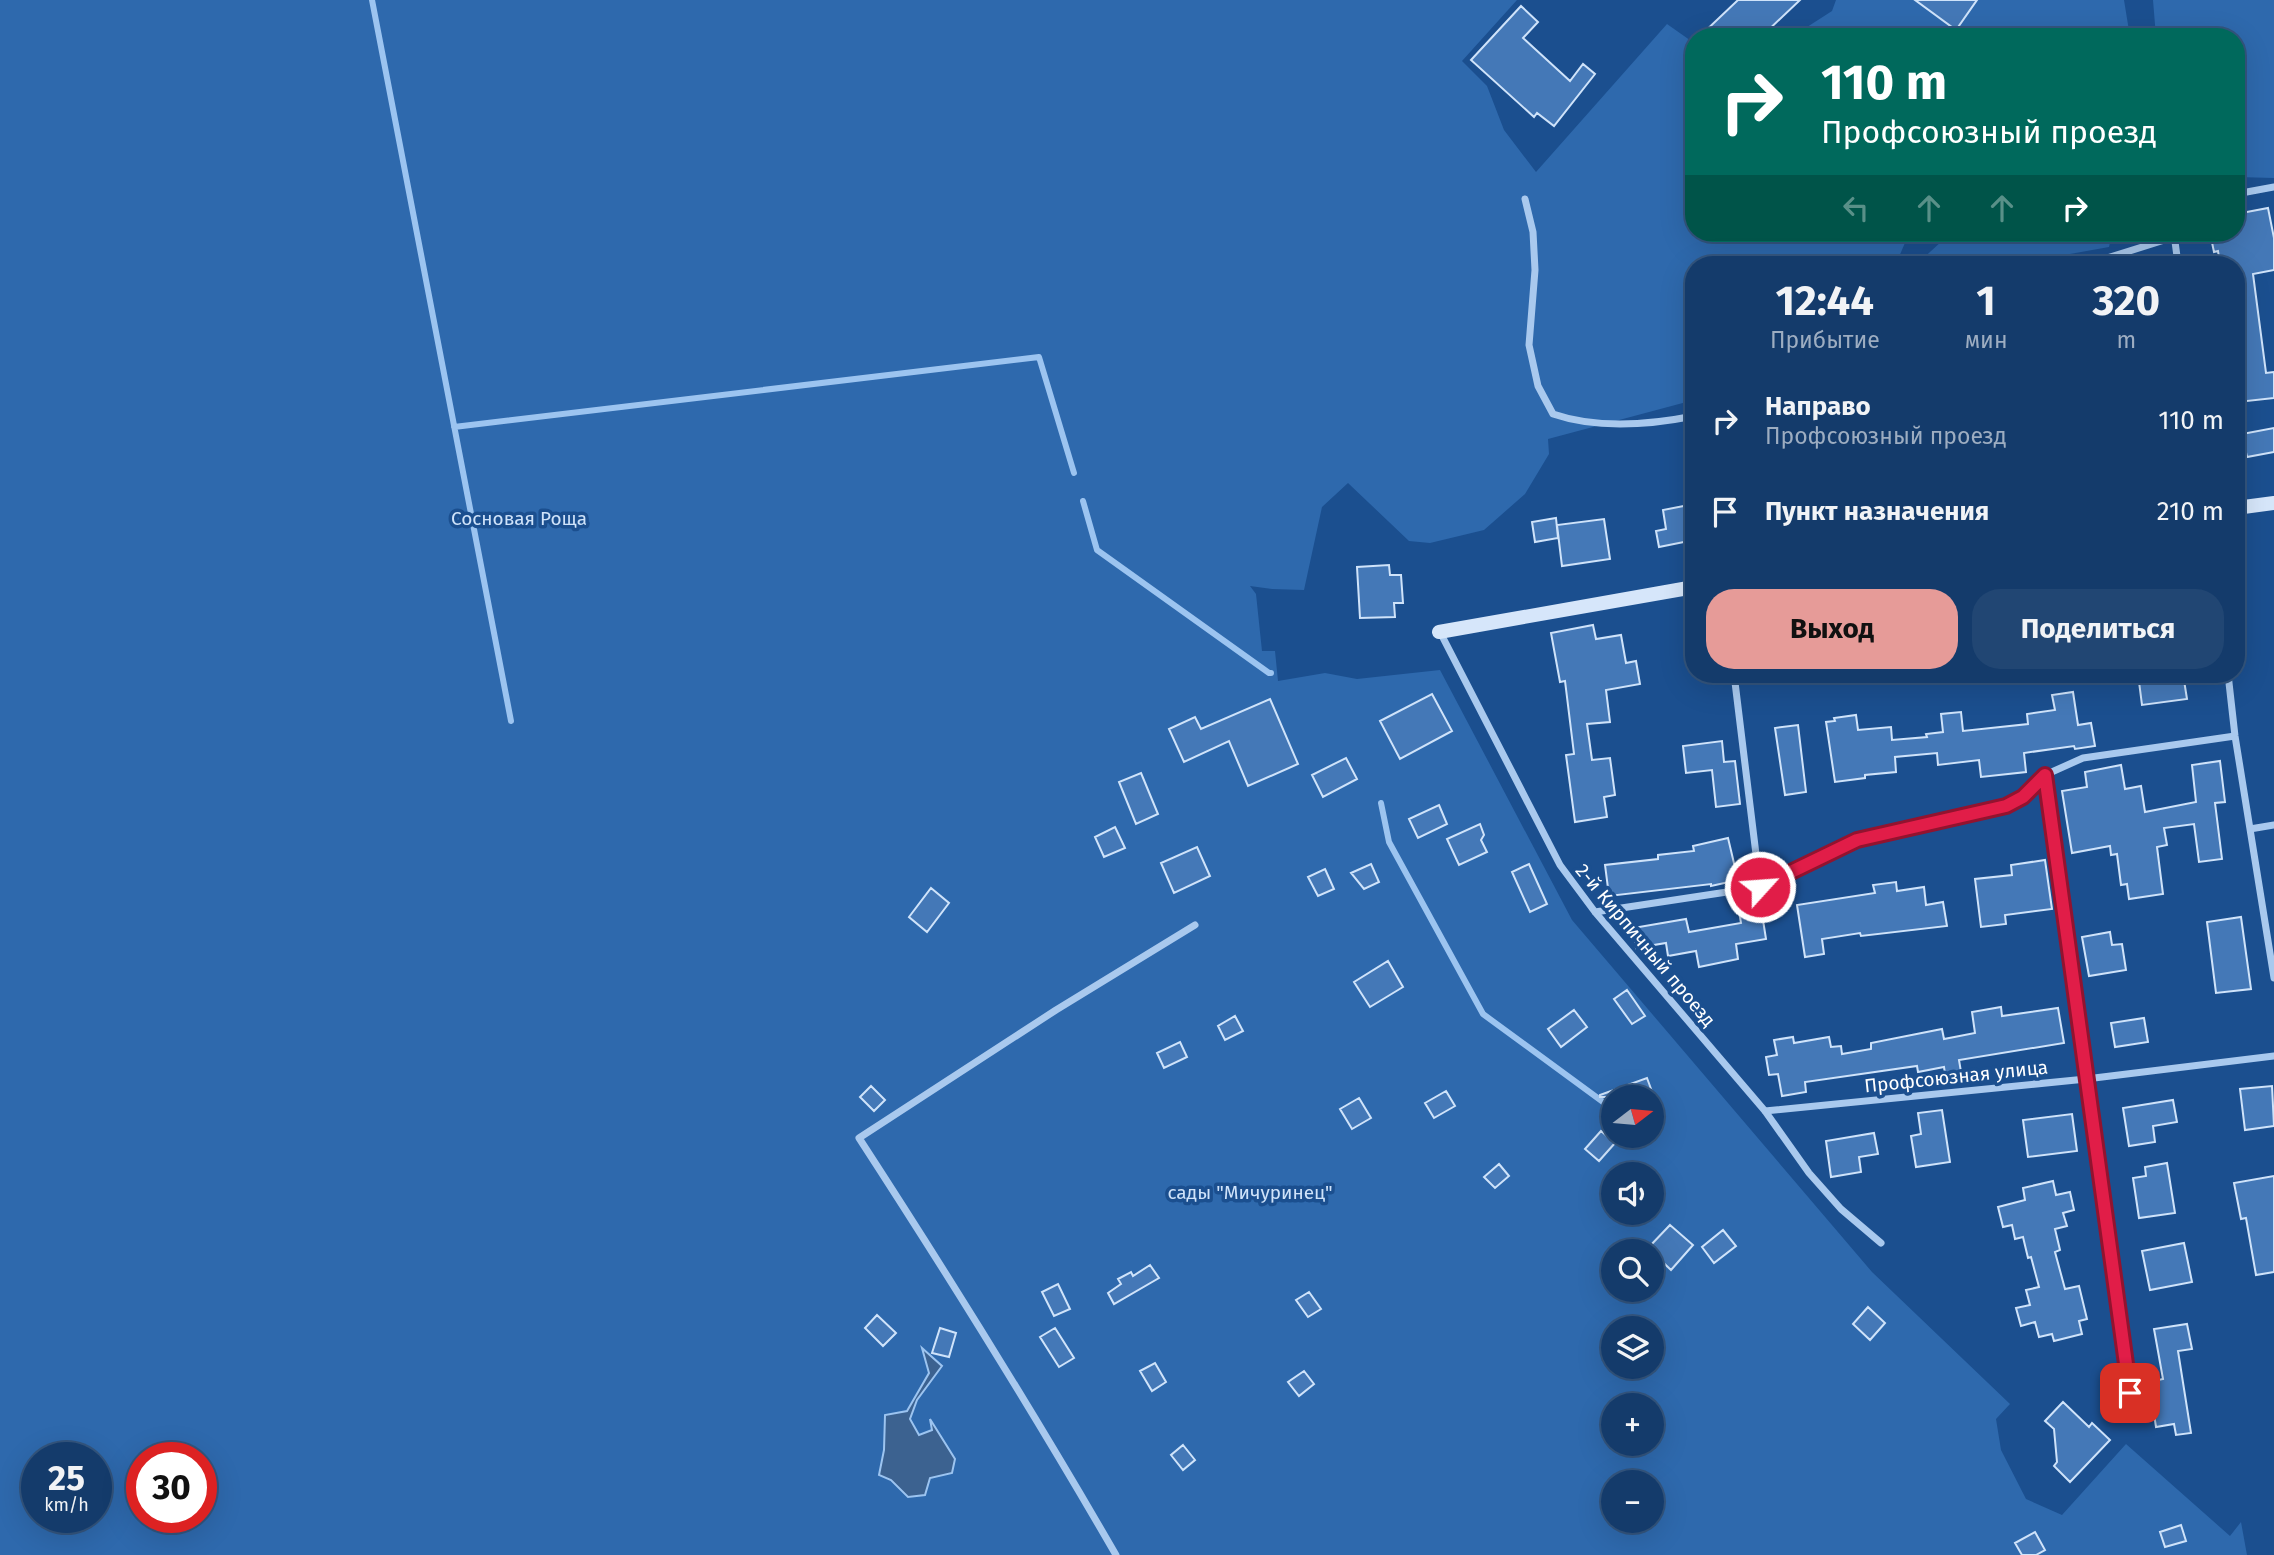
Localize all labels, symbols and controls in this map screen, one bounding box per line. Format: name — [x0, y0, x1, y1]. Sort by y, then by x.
text: 110 m — [1821, 53, 1947, 112]
icon: right — [1706, 56, 1797, 147]
text: Профсоюзный проезд — [1821, 113, 2157, 151]
icon: left — [1837, 189, 1875, 227]
icon: ahead — [1910, 189, 1948, 227]
icon: ahead — [1983, 189, 2021, 227]
icon: right — [2056, 189, 2094, 227]
text: 12:44 — [1776, 276, 1874, 326]
text: 1 — [1976, 276, 1996, 326]
text: 320 — [2092, 276, 2160, 326]
text: Прибытие — [1770, 326, 1880, 354]
text: мин — [1965, 326, 2008, 354]
text: m — [2116, 326, 2136, 354]
text: Направо — [1765, 391, 1871, 422]
icon: right — [1706, 402, 1744, 440]
text: 110 m — [2158, 405, 2224, 436]
text: Профсоюзный проезд — [1765, 422, 2006, 450]
icon: arrive — [1706, 493, 1744, 531]
text: Пункт назначения — [1765, 496, 1989, 527]
text: 210 m — [2157, 496, 2224, 527]
park label: Сосновая Роща — [451, 507, 587, 530]
button: Выход — [1706, 589, 1958, 669]
button: Поделиться — [1972, 589, 2224, 669]
position arrow — [1723, 850, 1797, 924]
street label: 2-й Кирпичный проезд — [1571, 859, 1720, 1031]
street label: Профсоюзная улица — [1863, 1055, 2049, 1098]
north arrow — [1601, 1085, 1664, 1148]
map controls — [1601, 1085, 1664, 1533]
button: sound — [1601, 1162, 1664, 1225]
park label: сады "Мичуринец" — [1167, 1181, 1333, 1204]
button: search — [1601, 1239, 1664, 1302]
button: layers — [1601, 1316, 1664, 1379]
pin — [2100, 1363, 2160, 1423]
icon: arrive — [2111, 1374, 2149, 1412]
button: + — [1601, 1393, 1664, 1456]
speed limit sign: 30 — [126, 1442, 217, 1533]
text: 25 — [48, 1457, 85, 1499]
button: − — [1601, 1470, 1664, 1533]
text: km/h — [44, 1494, 89, 1516]

